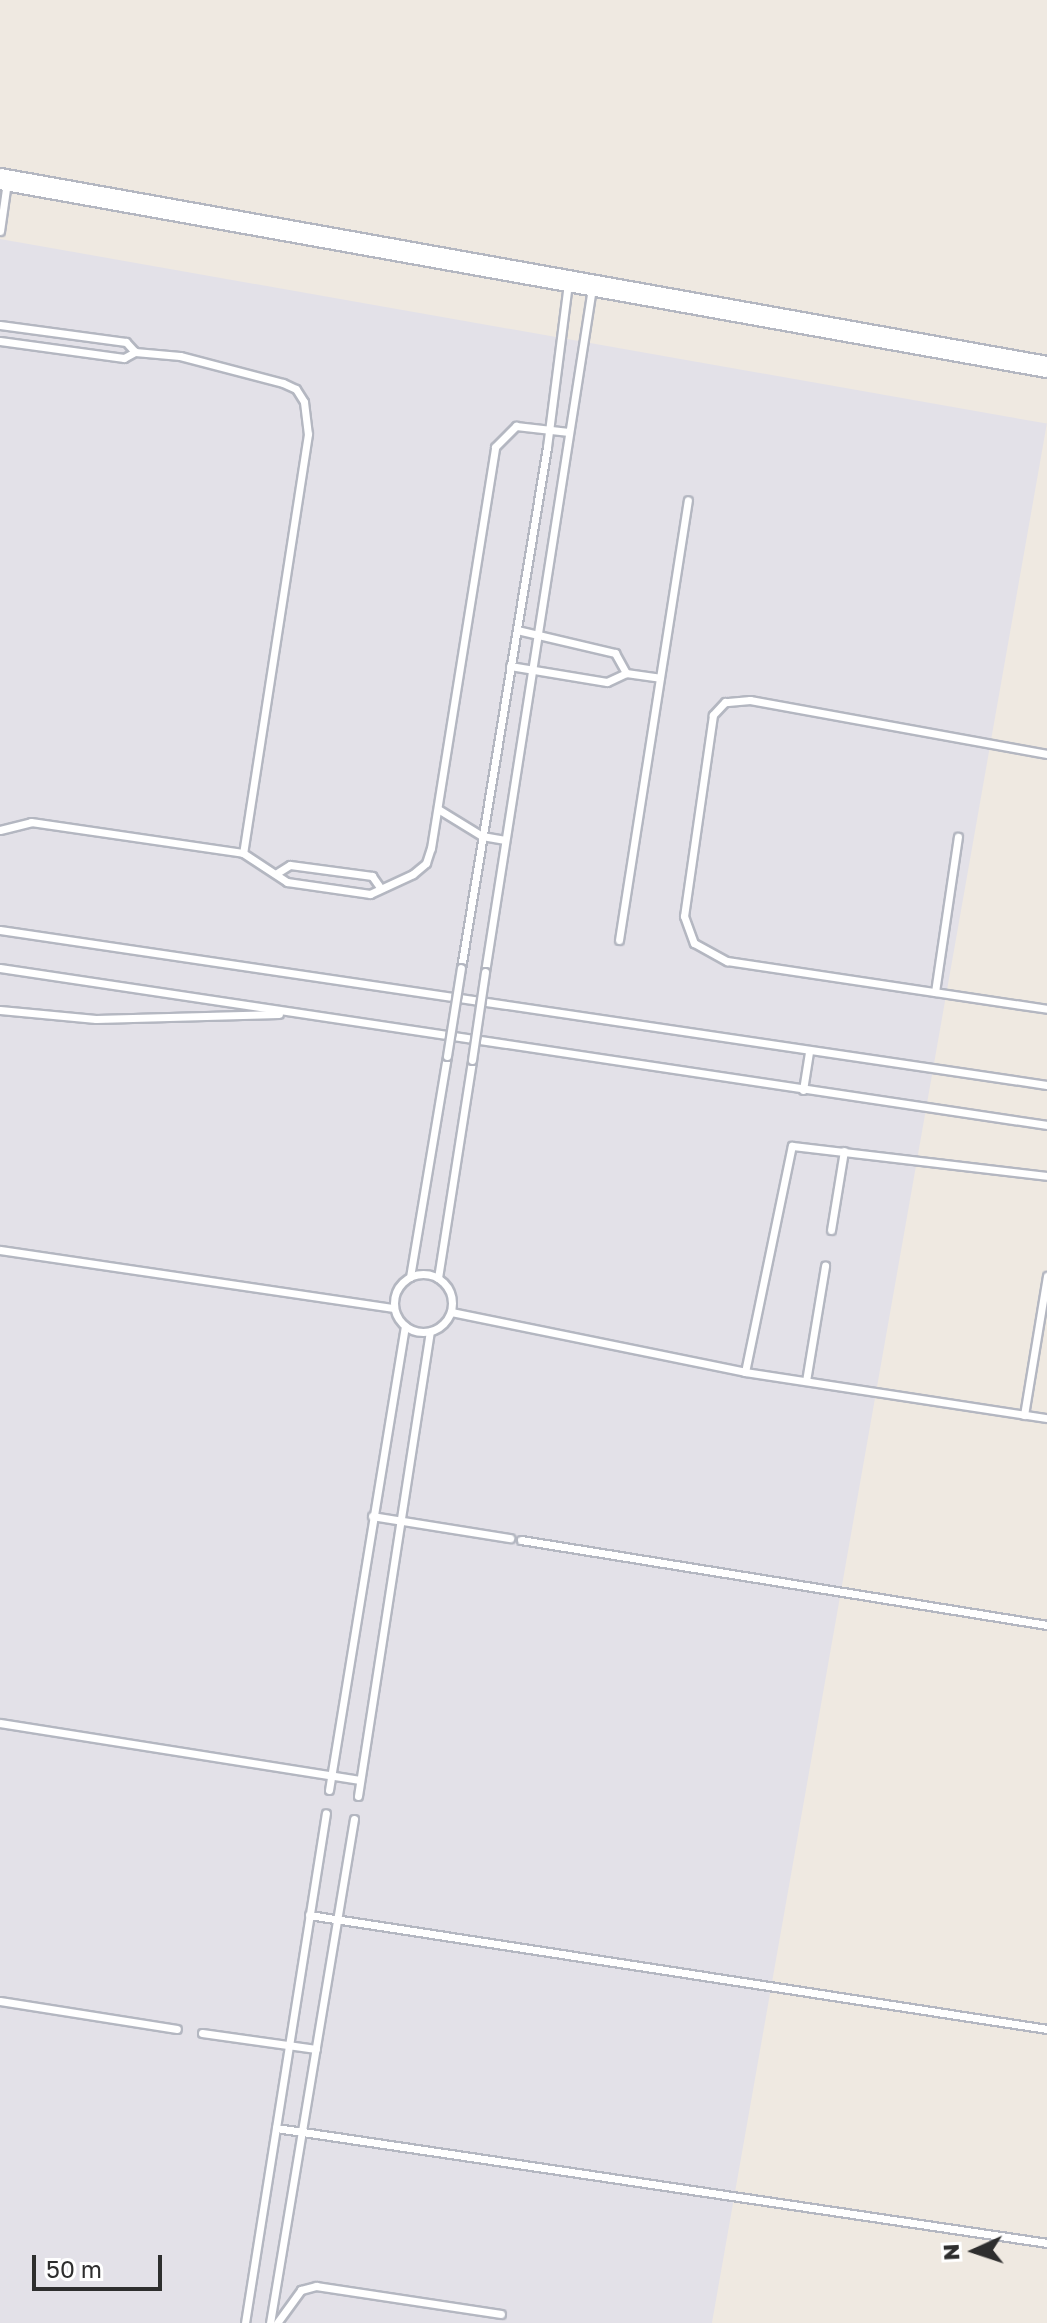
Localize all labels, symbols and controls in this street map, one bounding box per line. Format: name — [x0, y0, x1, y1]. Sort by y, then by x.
north arrow — [935, 2211, 1015, 2291]
scale bar — [36, 2239, 166, 2289]
text: N — [937, 2243, 964, 2261]
text: 50 m — [46, 2254, 102, 2283]

